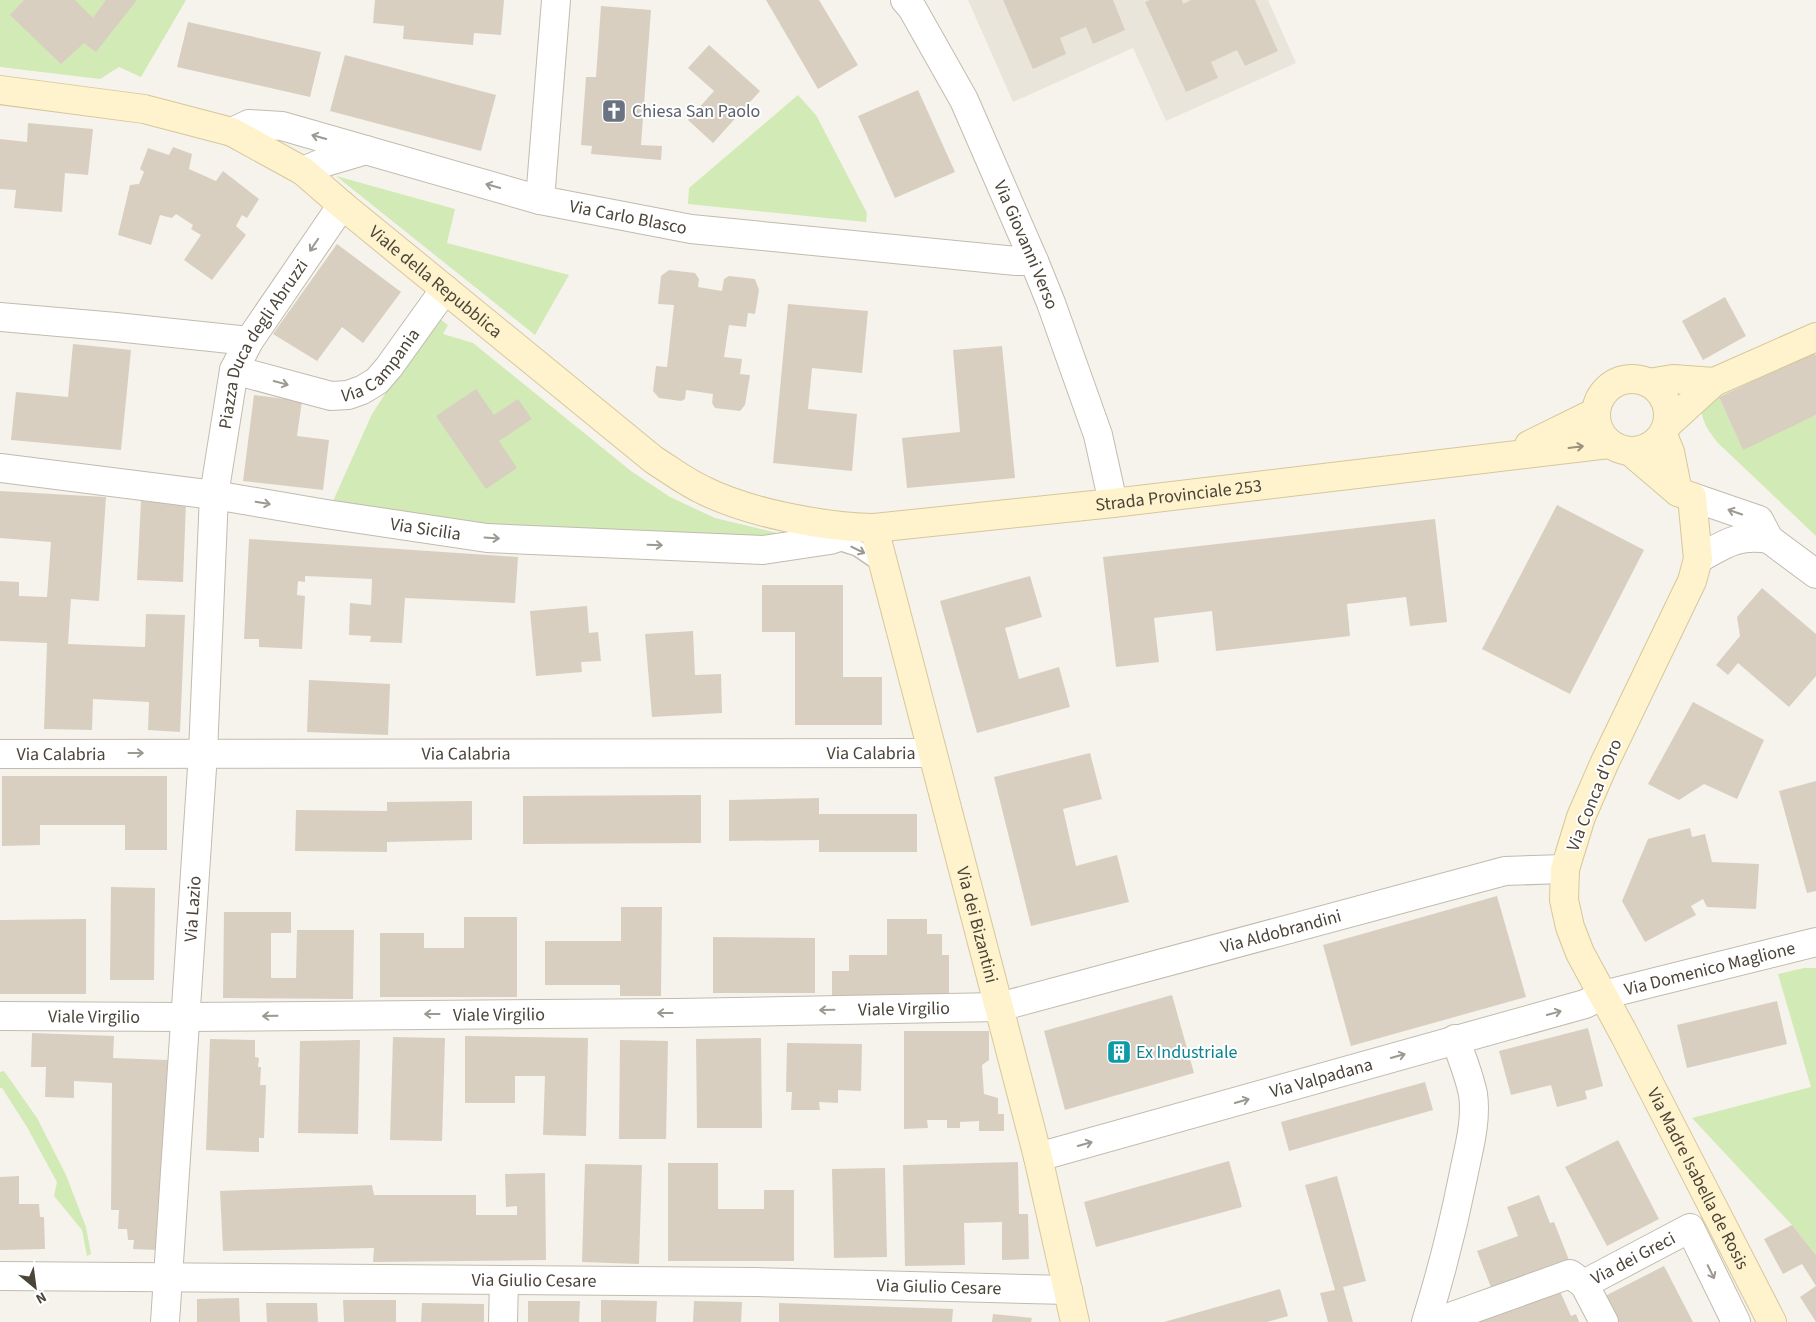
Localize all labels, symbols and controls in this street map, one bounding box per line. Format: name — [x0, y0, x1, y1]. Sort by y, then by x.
church icon: Chiesa San Paolo — [601, 98, 627, 124]
place label: Chiesa San Paolo — [632, 99, 760, 124]
one-way arrow — [311, 131, 327, 141]
street label: Via Giovanni Verso — [987, 177, 1064, 313]
one-way arrow — [485, 181, 501, 191]
street label: Via Carlo Blasco — [567, 194, 689, 241]
street label: Viale della Repubblica — [363, 220, 507, 344]
one-way arrow — [309, 238, 319, 252]
street label: Piazza Duca degli Abruzzi — [213, 254, 314, 431]
street label: Via Campania — [340, 323, 426, 408]
one-way arrow — [273, 379, 289, 388]
one-way arrow — [1567, 442, 1583, 452]
street label: Strada Provinciale 253 — [1094, 473, 1263, 518]
one-way arrow — [254, 499, 270, 509]
one-way arrow — [1728, 507, 1744, 516]
street label: Via Sicilia — [388, 512, 463, 547]
one-way arrow — [484, 534, 500, 543]
one-way arrow — [646, 541, 662, 550]
one-way arrow — [850, 546, 865, 555]
street label: Via Conca d'Oro — [1561, 735, 1628, 855]
street label: Via Calabria — [421, 741, 511, 767]
street label: Via Calabria — [826, 741, 916, 766]
street label: Via Calabria — [16, 742, 106, 767]
one-way arrow — [128, 748, 144, 758]
street label: Via dei Bizantini — [950, 864, 1004, 986]
street label: Via Lazio — [178, 875, 208, 943]
street label: Via Aldobrandini — [1218, 904, 1344, 960]
street label: Via Domenico Maglione — [1622, 936, 1798, 1002]
street label: Viale Virgilio — [858, 996, 950, 1023]
street label: Viale Virgilio — [453, 1002, 545, 1028]
street label: Viale Virgilio — [48, 1004, 140, 1030]
one-way arrow — [820, 1005, 836, 1015]
one-way arrow — [1546, 1007, 1562, 1017]
one-way arrow — [657, 1008, 674, 1018]
one-way arrow — [425, 1010, 441, 1019]
one-way arrow — [262, 1011, 278, 1021]
building icon: Ex Industriale — [1106, 1039, 1132, 1065]
place label: Ex Industriale — [1136, 1040, 1238, 1065]
one-way arrow — [1389, 1050, 1405, 1060]
street label: Via Valpadana — [1267, 1052, 1376, 1105]
street label: Via Madre Isabella de Rosis — [1641, 1083, 1755, 1274]
one-way arrow — [1233, 1095, 1249, 1105]
one-way arrow — [1077, 1139, 1093, 1148]
street label: Via dei Greci — [1587, 1226, 1680, 1291]
north arrow — [10, 1262, 60, 1312]
one-way arrow — [1707, 1264, 1716, 1279]
street label: Via Giulio Cesare — [471, 1268, 597, 1294]
street label: Via Giulio Cesare — [876, 1273, 1002, 1301]
text: N — [32, 1286, 50, 1308]

